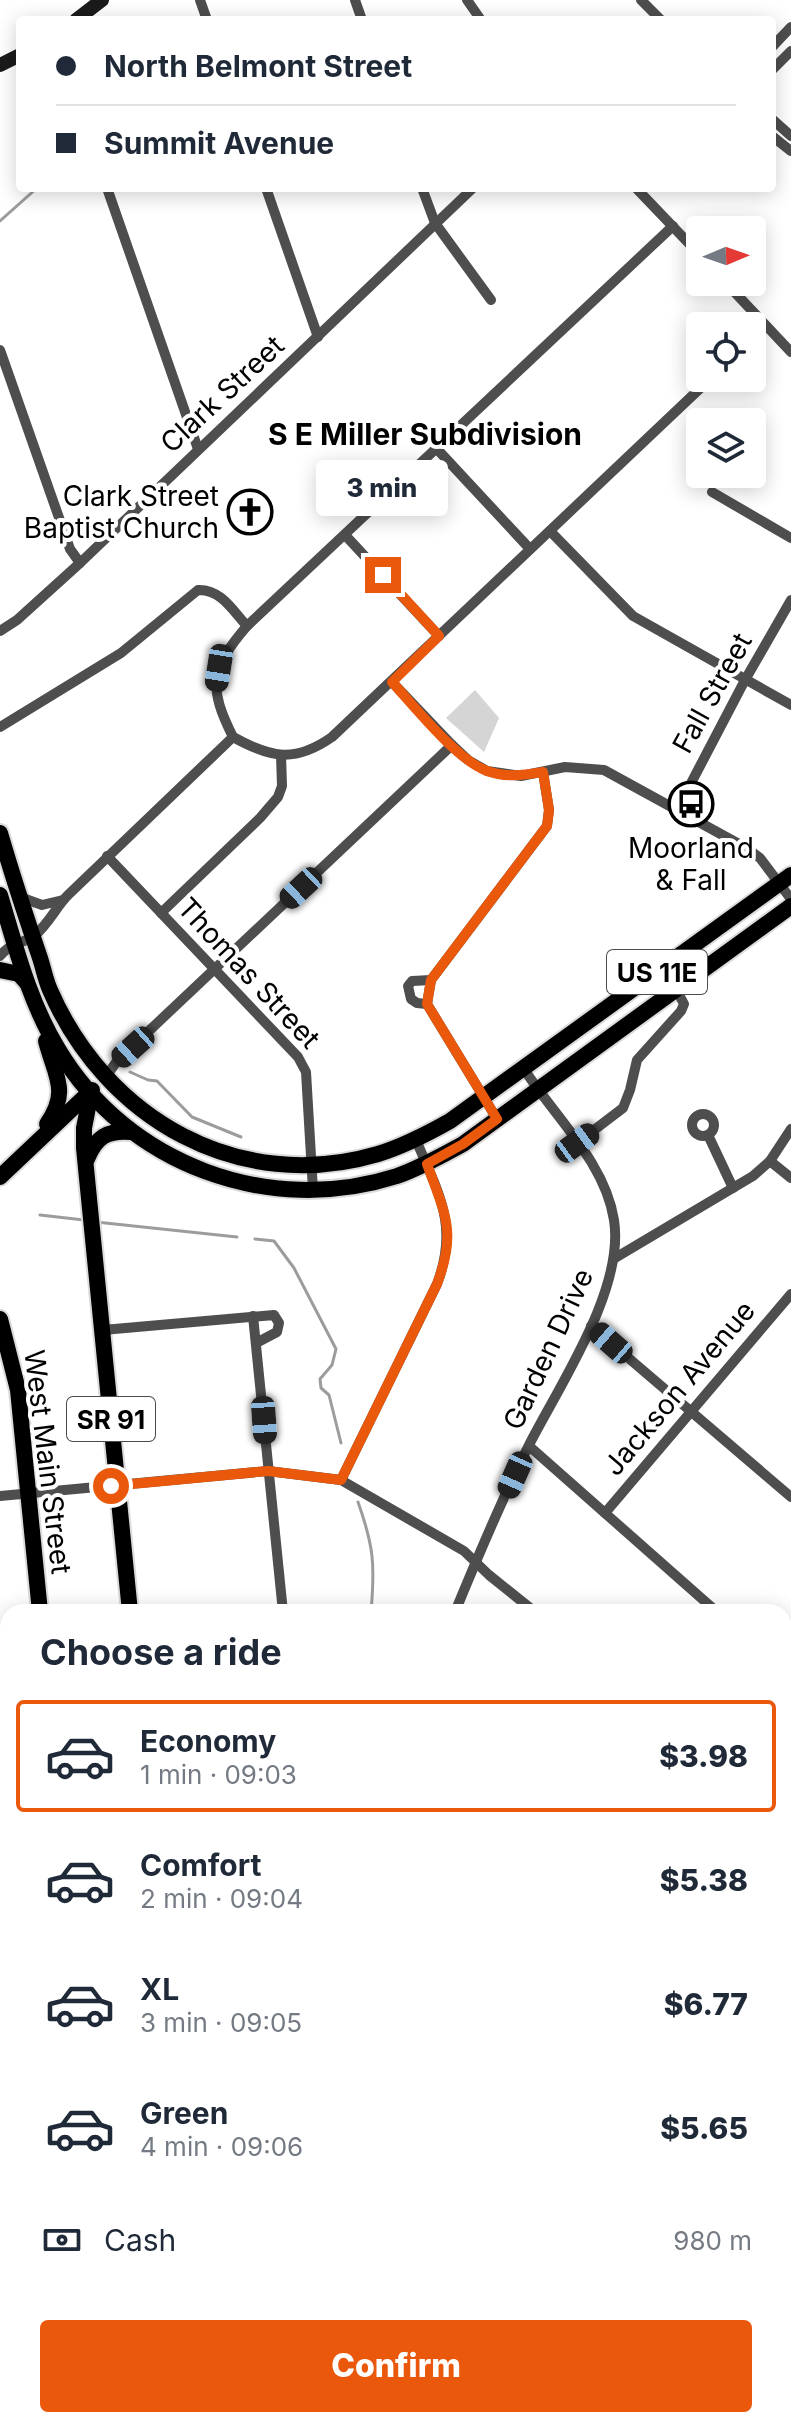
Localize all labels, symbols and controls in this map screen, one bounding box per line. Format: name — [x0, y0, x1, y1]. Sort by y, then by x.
text: North Belmont Street — [104, 48, 412, 84]
text: Summit Avenue — [104, 125, 334, 161]
north arrow — [686, 216, 766, 296]
map controls — [686, 216, 766, 488]
button: locate — [686, 312, 766, 392]
street label: Clark Street — [153, 328, 291, 460]
button: layers — [686, 408, 766, 488]
district label: S E Miller Subdivision — [268, 416, 582, 452]
callout: 3 min — [317, 459, 449, 515]
text: 3 min — [347, 472, 417, 503]
place label: Clark Street Baptist Church — [24, 479, 219, 545]
church icon: Clark Street Baptist Church — [226, 488, 274, 536]
route end — [365, 557, 401, 593]
street label: Fall Street — [665, 627, 759, 759]
car — [203, 642, 235, 694]
bus stop icon: Moorland & Fall — [667, 780, 715, 828]
place label: Moorland & Fall — [628, 831, 754, 897]
car — [275, 863, 327, 913]
street label: Thomas Street — [171, 891, 327, 1055]
road number: US 11E — [607, 950, 707, 994]
car — [107, 1022, 159, 1072]
car — [551, 1119, 603, 1167]
street label: Garden Drive — [496, 1263, 600, 1435]
street label: Jackson Avenue — [596, 1294, 762, 1482]
car — [585, 1318, 637, 1368]
street label: West Main Street — [17, 1348, 79, 1576]
car — [250, 1395, 278, 1445]
road number: SR 91 — [67, 1397, 155, 1441]
car — [494, 1448, 536, 1502]
route start — [93, 1468, 129, 1504]
text: Choose a ride — [40, 1630, 282, 1674]
icon: car — [44, 1720, 116, 1792]
text: Economy — [140, 1723, 276, 1759]
text: $3.98 — [659, 1738, 748, 1774]
text: 1 min · 09:03 — [140, 1759, 297, 1790]
icon: car — [44, 1844, 116, 1916]
text: Comfort — [140, 1847, 261, 1883]
text: $5.38 — [660, 1862, 748, 1898]
text: 2 min · 09:04 — [140, 1883, 303, 1914]
icon: car — [44, 1968, 116, 2040]
text: XL — [140, 1971, 179, 2007]
text: $6.77 — [664, 1986, 748, 2022]
text: 3 min · 09:05 — [140, 2007, 302, 2038]
icon: car — [44, 2092, 116, 2164]
text: Green — [140, 2095, 228, 2131]
text: $5.65 — [660, 2110, 748, 2146]
text: 4 min · 09:06 — [140, 2131, 303, 2162]
icon: cash — [40, 2218, 84, 2262]
text: Cash — [104, 2222, 176, 2258]
text: 980 m — [673, 2225, 752, 2256]
button: Confirm — [40, 2320, 752, 2412]

